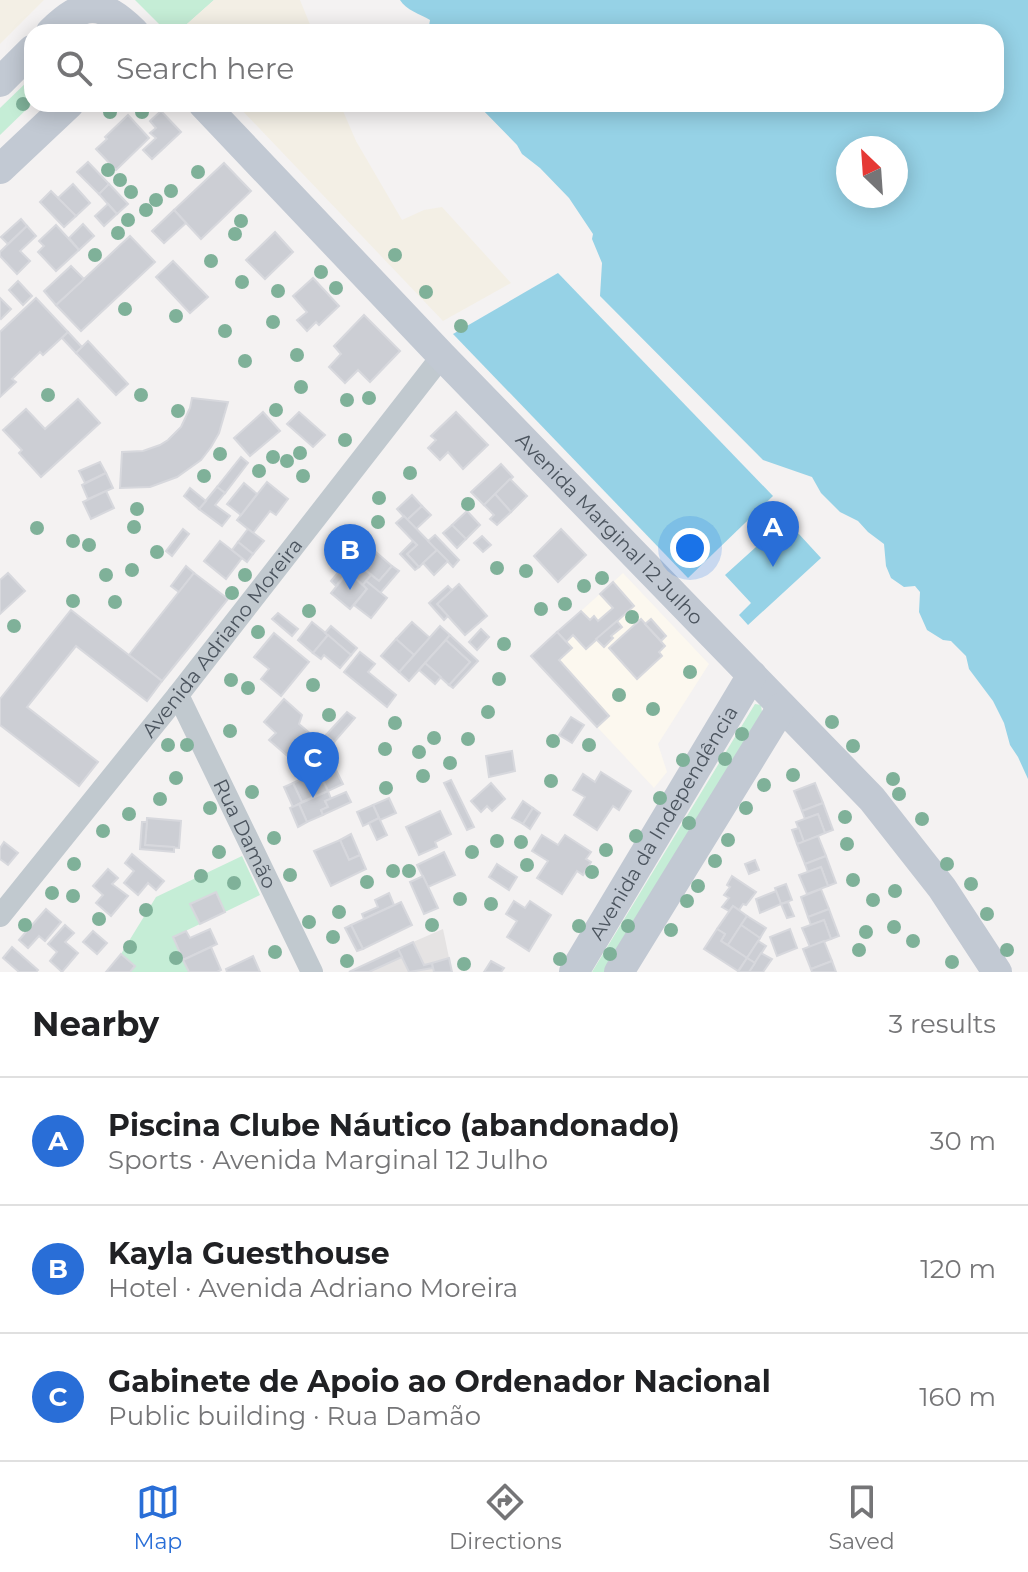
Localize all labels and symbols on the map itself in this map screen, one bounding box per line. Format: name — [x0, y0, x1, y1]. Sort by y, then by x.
north arrow — [836, 136, 908, 208]
street label: Avenida Marginal 12 Julho — [511, 428, 708, 630]
pin: A — [747, 501, 799, 567]
pin: B — [324, 524, 376, 590]
your location — [670, 528, 710, 568]
street label: Avenida Adriano Moreira — [137, 534, 307, 742]
street label: Avenida da Independência — [584, 701, 743, 944]
pin: C — [287, 732, 339, 798]
street label: Rua Damão — [208, 775, 282, 892]

